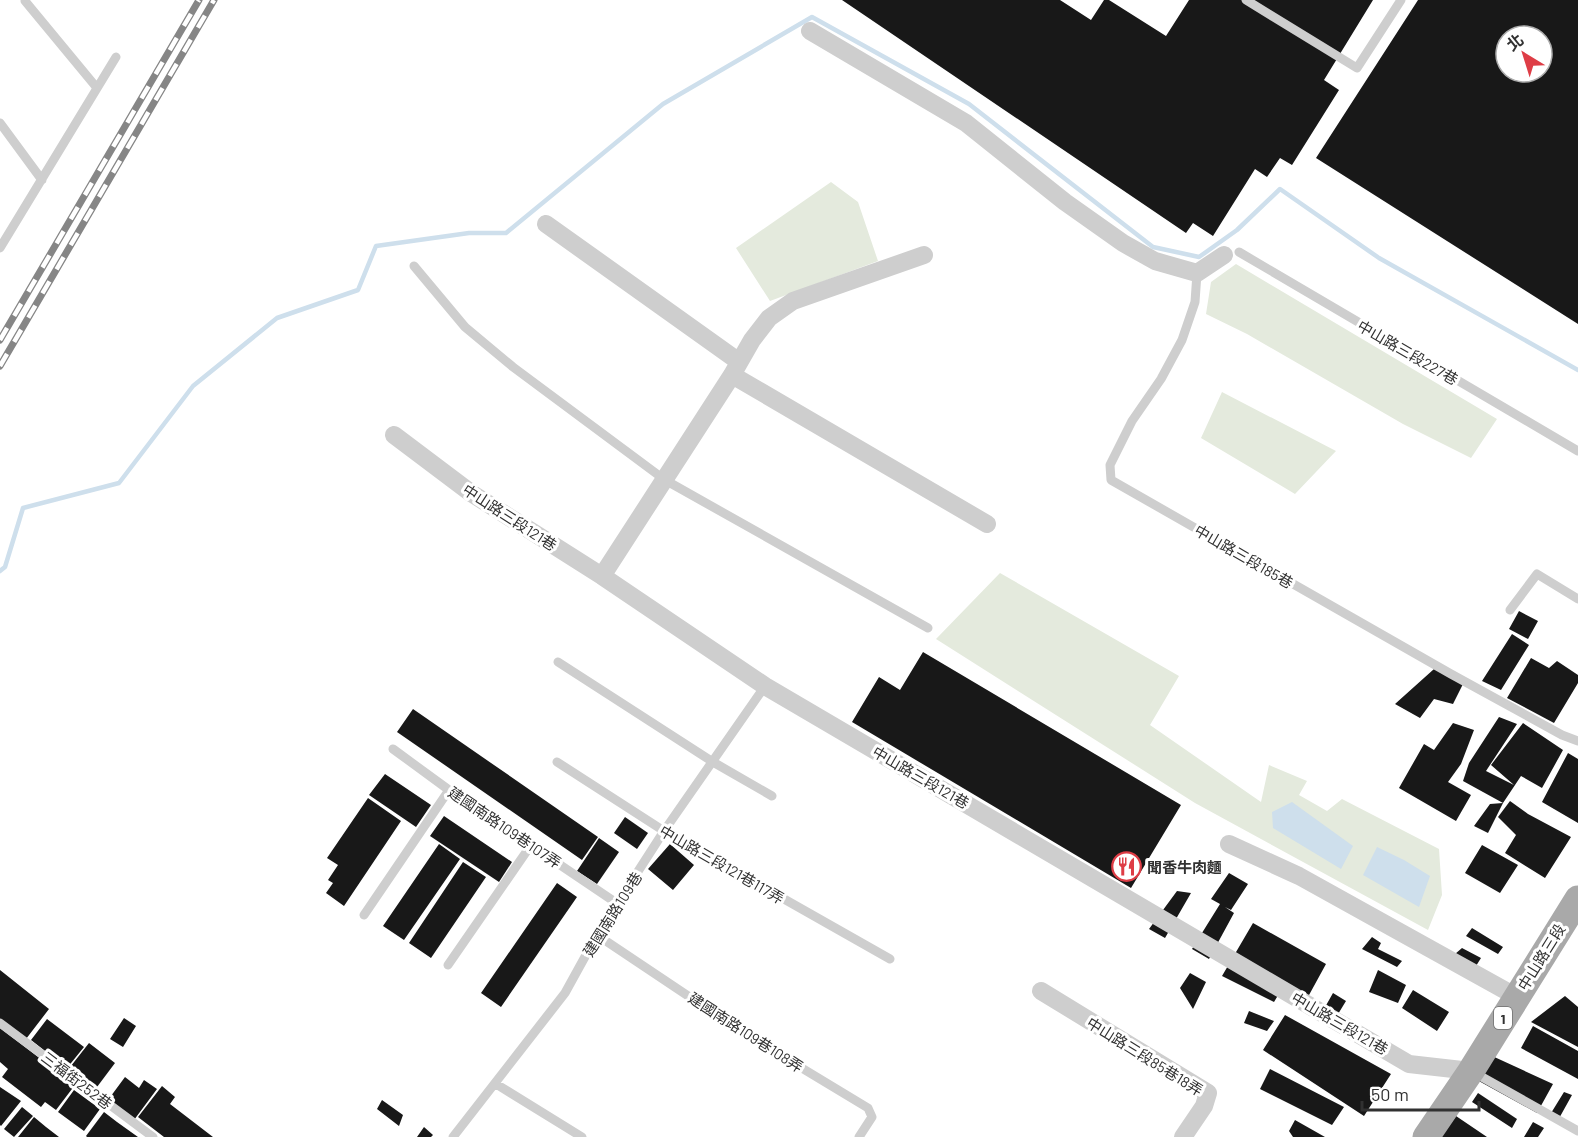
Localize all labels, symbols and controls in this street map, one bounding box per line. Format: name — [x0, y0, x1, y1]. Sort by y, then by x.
north arrow — [1494, 24, 1554, 84]
text: 北 — [1502, 29, 1527, 54]
street label: 中山路三段227巷 — [1354, 316, 1462, 388]
street label: 中山路三段121巷 — [460, 480, 560, 554]
street label: 中山路三段185巷 — [1192, 521, 1296, 591]
street label: 中山路三段121巷 — [870, 742, 972, 812]
street label: 建國南路109巷107弄 — [445, 783, 565, 871]
street label: 中山路三段121巷117弄 — [656, 821, 788, 907]
restaurant icon: 聞香牛肉麵 — [1110, 851, 1142, 883]
place label: 聞香牛肉麵 — [1147, 858, 1222, 876]
street label: 建國南路109巷 — [579, 868, 645, 960]
street label: 中山路三段 — [1513, 920, 1569, 994]
street label: 建國南路109巷108弄 — [685, 988, 807, 1076]
street label: 中山路三段121巷 — [1289, 988, 1391, 1058]
road number: 1 — [1494, 1007, 1512, 1029]
street label: 中山路三段85巷18弄 — [1084, 1013, 1206, 1099]
street label: 三福街252巷 — [38, 1048, 116, 1112]
scale bar — [1362, 1074, 1479, 1112]
text: 50 m — [1371, 1083, 1409, 1105]

